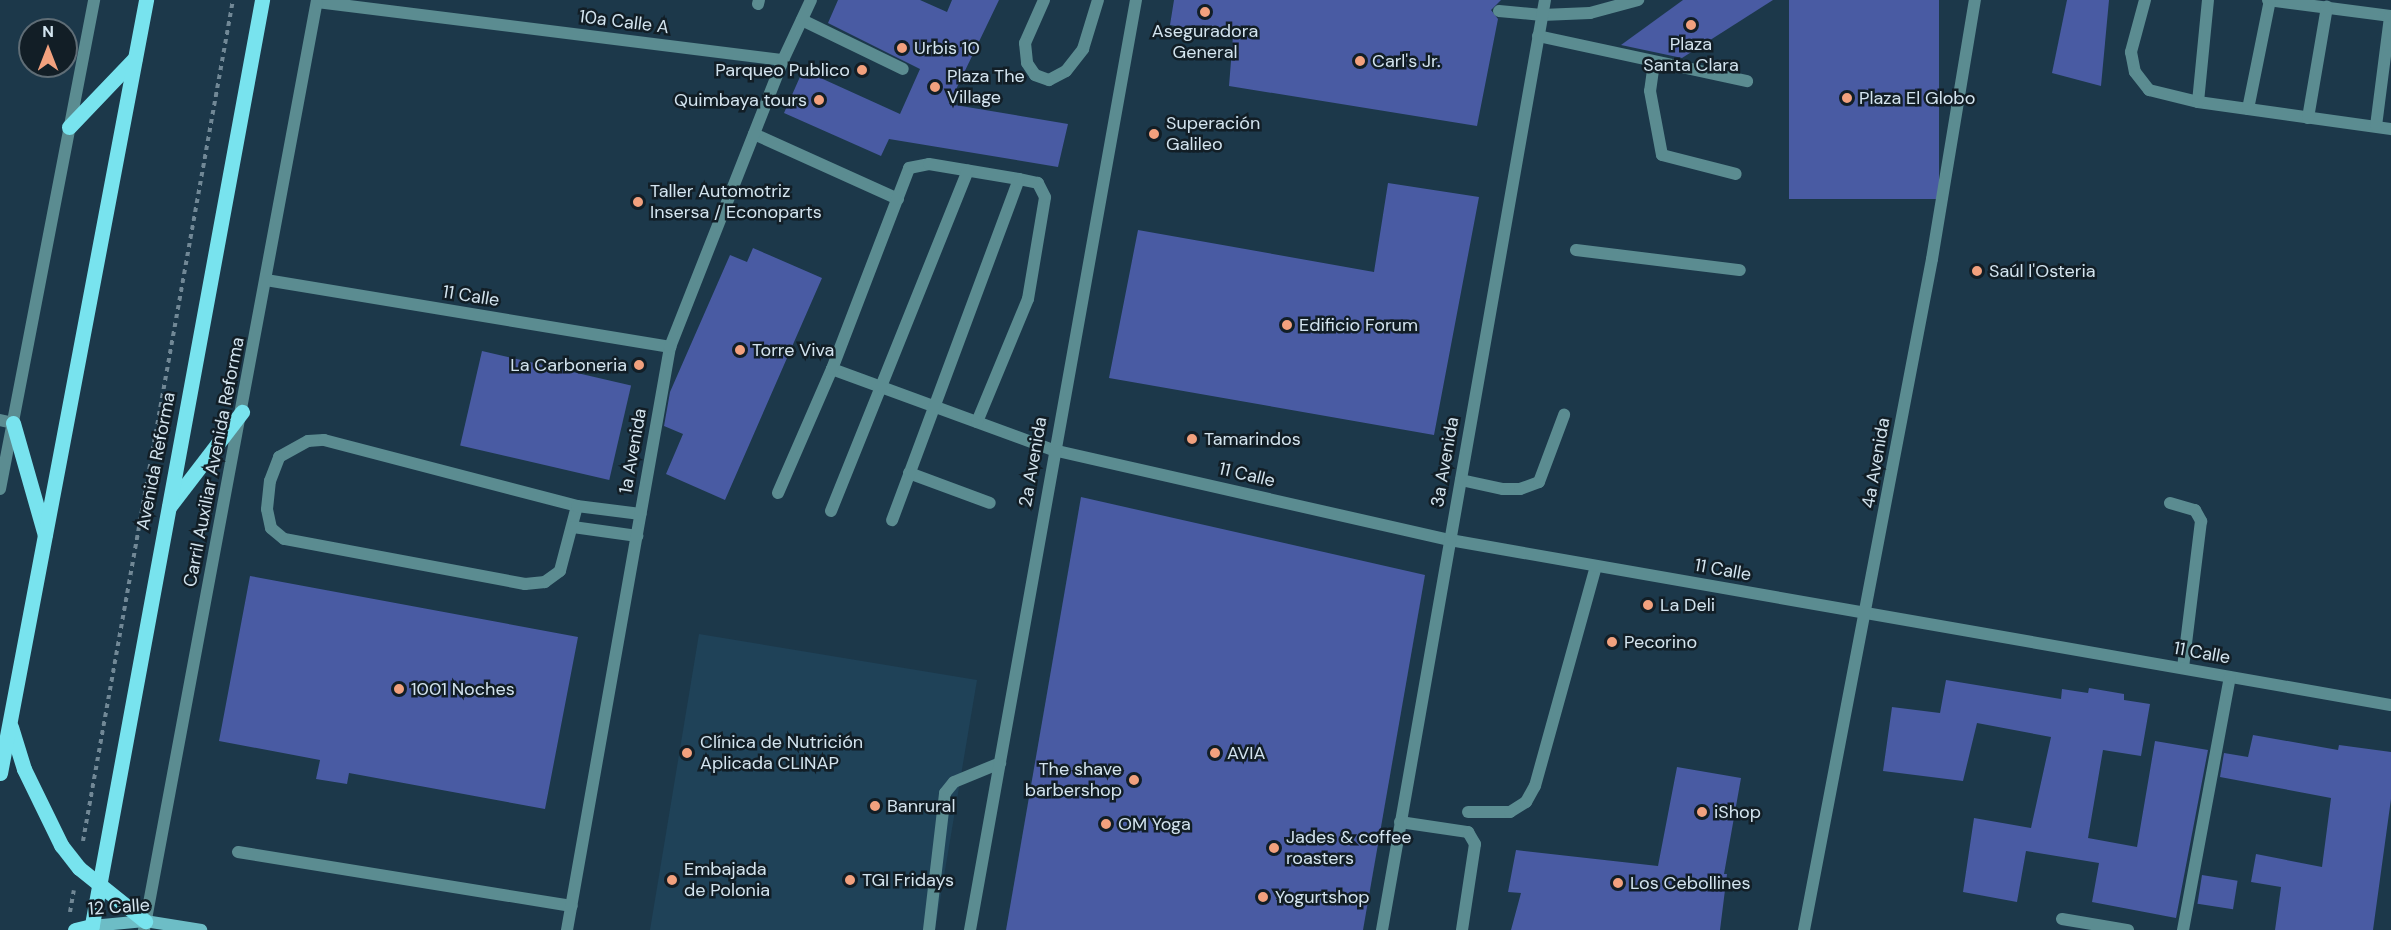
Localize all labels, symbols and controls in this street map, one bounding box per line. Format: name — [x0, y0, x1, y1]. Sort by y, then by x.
marker: Aseguradora General — [1198, 5, 1212, 19]
street label: 10a Calle A — [578, 6, 670, 38]
north arrow — [18, 18, 78, 78]
marker: Plaza Santa Clara — [1684, 18, 1698, 32]
text: N — [42, 21, 54, 42]
place label: Aseguradora General — [1152, 21, 1258, 63]
place label: Plaza Santa Clara — [1643, 34, 1739, 76]
place label: Urbis 10 — [914, 37, 980, 59]
marker: Urbis 10 — [895, 41, 909, 55]
place label: Carl's Jr. — [1372, 50, 1441, 72]
marker: Carl's Jr. — [1353, 54, 1367, 68]
place label: Parqueo Publico — [715, 59, 850, 81]
marker: Parqueo Publico — [855, 63, 869, 77]
place label: Plaza The Village — [947, 66, 1025, 109]
marker: Plaza The Village — [928, 80, 942, 94]
place label: Plaza El Globo — [1859, 87, 1975, 109]
place label: Quimbaya tours — [674, 89, 807, 111]
marker: Plaza El Globo — [1840, 91, 1854, 105]
marker: Quimbaya tours — [812, 93, 826, 107]
place label: Superación Galileo — [1166, 113, 1260, 156]
marker: Superación Galileo — [1147, 127, 1161, 141]
place label: Taller Automotriz Insersa / Econoparts — [650, 181, 822, 224]
marker: Taller Automotriz Insersa / Econoparts — [631, 195, 645, 209]
place label: Saúl l'Osteria — [1989, 260, 2096, 282]
marker: Saúl l'Osteria — [1970, 264, 1984, 278]
street label: 11 Calle — [441, 281, 501, 311]
place label: Edificio Forum — [1299, 314, 1418, 336]
marker: Edificio Forum — [1280, 318, 1294, 332]
street label: Carril Auxiliar Avenida Reforma — [179, 335, 249, 589]
place label: Torre Viva — [752, 339, 834, 361]
marker: Torre Viva — [733, 343, 747, 357]
place label: La Carboneria — [510, 354, 627, 376]
marker: La Carboneria — [632, 358, 646, 372]
street label: Avenida Reforma — [132, 390, 180, 532]
street label: 1a Avenida — [615, 407, 651, 495]
street label: 2a Avenida — [1014, 415, 1052, 509]
street label: 3a Avenida — [1426, 415, 1464, 509]
street label: 4a Avenida — [1857, 416, 1895, 510]
place label: Tamarindos — [1204, 428, 1301, 450]
marker: Tamarindos — [1185, 432, 1199, 446]
street label: 11 Calle — [1217, 458, 1277, 492]
street label: 11 Calle — [1693, 554, 1753, 586]
place label: La Deli — [1660, 594, 1715, 616]
marker: La Deli — [1641, 598, 1655, 612]
place label: Pecorino — [1624, 631, 1697, 653]
marker: Pecorino — [1605, 635, 1619, 649]
street label: 11 Calle — [2172, 637, 2232, 669]
place label: 1001 Noches — [411, 678, 515, 700]
marker: 1001 Noches — [392, 682, 406, 696]
place label: Clínica de Nutrición Aplicada CLINAP — [700, 732, 863, 774]
place label: AVIA — [1227, 742, 1265, 764]
marker: Clínica de Nutrición Aplicada CLINAP — [678, 744, 696, 762]
marker: AVIA — [1208, 746, 1222, 760]
place label: The shave barbershop — [1025, 759, 1122, 802]
marker: The shave barbershop — [1127, 773, 1141, 787]
place label: Banrural — [887, 795, 955, 817]
marker: Banrural — [868, 799, 882, 813]
place label: iShop — [1714, 801, 1761, 823]
marker: iShop — [1695, 805, 1709, 819]
place label: OM Yoga — [1118, 813, 1191, 835]
marker: OM Yoga — [1099, 817, 1113, 831]
place label: Jades & coffee roasters — [1286, 827, 1411, 870]
marker: Jades & coffee roasters — [1267, 841, 1281, 855]
place label: Embajada de Polonia — [684, 859, 770, 902]
place label: TGI Fridays — [862, 869, 954, 891]
place label: Los Cebollines — [1630, 872, 1751, 894]
marker: Embajada de Polonia — [665, 873, 679, 887]
marker: TGI Fridays — [843, 873, 857, 887]
marker: Los Cebollines — [1611, 876, 1625, 890]
place label: Yogurtshop — [1275, 886, 1370, 908]
marker: Yogurtshop — [1256, 890, 1270, 904]
street label: 12 Calle — [87, 894, 151, 920]

